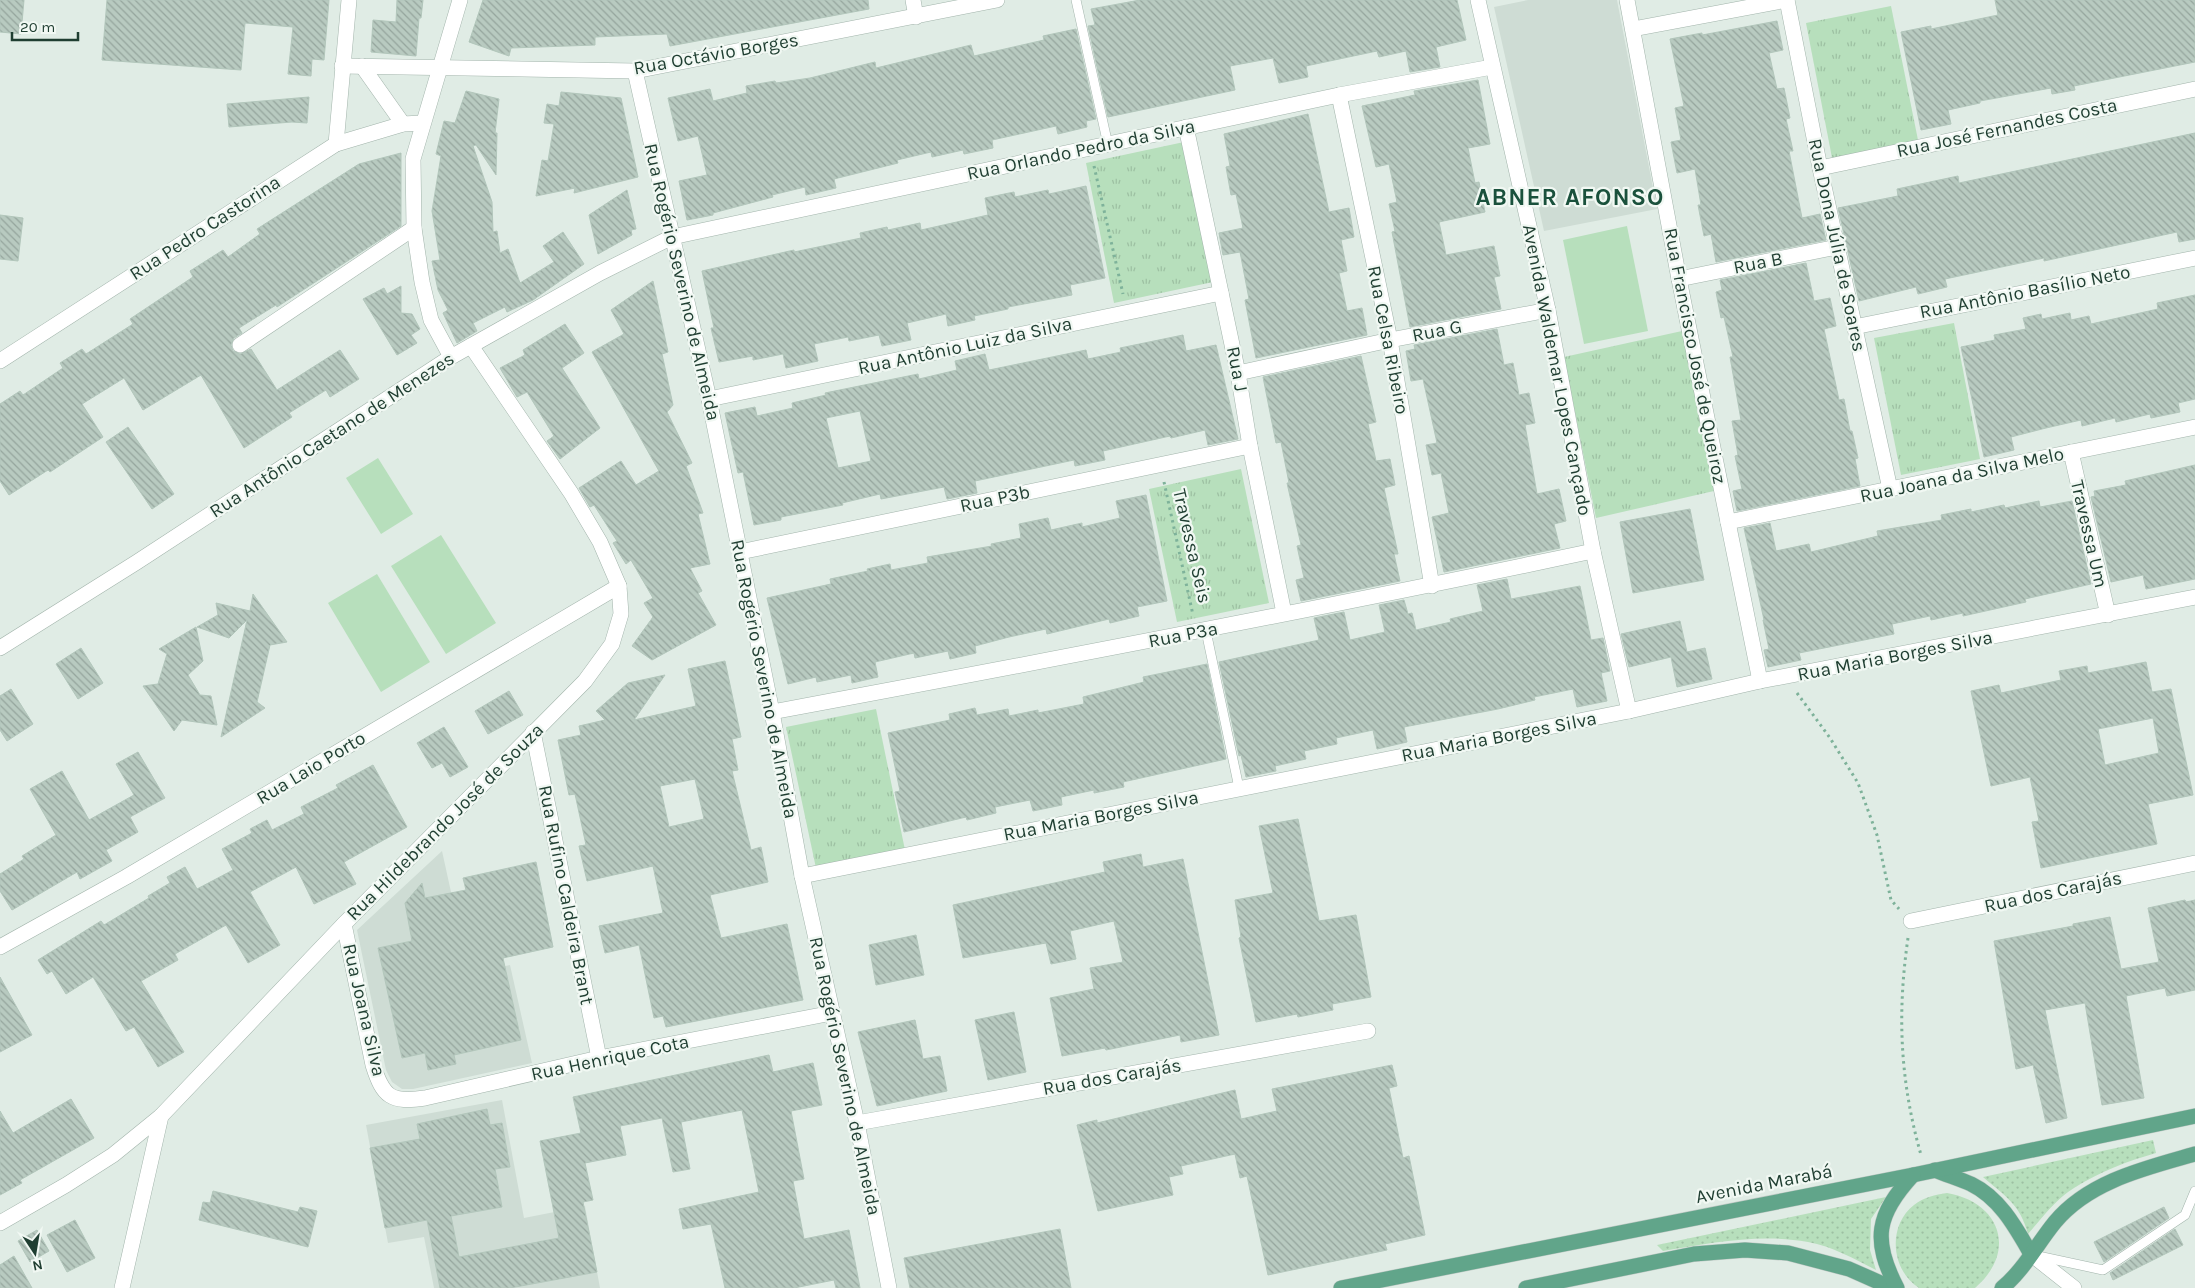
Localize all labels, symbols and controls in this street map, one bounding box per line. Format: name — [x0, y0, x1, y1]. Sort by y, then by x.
scale bar — [12, 10, 79, 42]
text: 20 m — [20, 18, 55, 36]
street label: Rua Octávio Borges — [632, 29, 800, 79]
street label: Rua José Fernandes Costa — [1895, 94, 2119, 162]
street label: Rua Orlando Pedro da Silva — [965, 115, 1197, 185]
street label: Rua Dona Júlia de Soares — [1804, 137, 1870, 353]
street label: Rua Rogério Severino de Almeida — [639, 141, 725, 423]
street label: Rua Pedro Castorina — [125, 171, 285, 285]
district label: ABNER AFONSO — [1476, 183, 1664, 211]
street label: Avenida Waldemar Lopes Cançado — [1518, 223, 1596, 517]
street label: Rua Francisco José de Queiroz — [1659, 226, 1731, 486]
street label: Rua B — [1731, 247, 1785, 279]
street label: Rua Antônio Basílio Neto — [1918, 261, 2132, 323]
street label: Rua Celsa Ribeiro — [1363, 264, 1413, 416]
street label: Rua Antônio Luiz da Silva — [856, 313, 1074, 379]
street label: Rua G — [1410, 315, 1464, 347]
street label: Rua J — [1222, 344, 1252, 394]
street label: Rua Antônio Caetano de Menezes — [206, 348, 458, 522]
street label: Rua Joana da Silva Melo — [1858, 443, 2066, 507]
street label: Travessa Um — [2066, 478, 2112, 590]
street label: Rua P3b — [958, 481, 1032, 517]
street label: Travessa Seis — [1168, 487, 1216, 605]
street label: Rua Rogério Severino de Almeida — [726, 537, 802, 821]
street label: Rua P3a — [1146, 617, 1220, 653]
street label: Rua Maria Borges Silva — [1796, 626, 1994, 686]
street label: Rua Maria Borges Silva — [1400, 707, 1598, 767]
street label: Rua Hildebrando José de Souza — [342, 719, 548, 925]
street label: Rua Laio Porto — [252, 727, 370, 809]
street label: Rua Rufino Caldeira Brant — [534, 783, 598, 1007]
street label: Rua Maria Borges Silva — [1002, 786, 1200, 846]
street label: Rua dos Carajás — [1982, 867, 2124, 917]
street label: Rua Rogério Severino de Almeida — [805, 935, 885, 1217]
street label: Rua Joana Silva — [338, 941, 390, 1079]
street label: Rua Henrique Cota — [529, 1030, 691, 1086]
street label: Rua dos Carajás — [1041, 1054, 1183, 1100]
street label: Avenida Marabá — [1694, 1160, 1834, 1208]
north arrow — [10, 1228, 60, 1278]
text: N — [31, 1256, 44, 1275]

